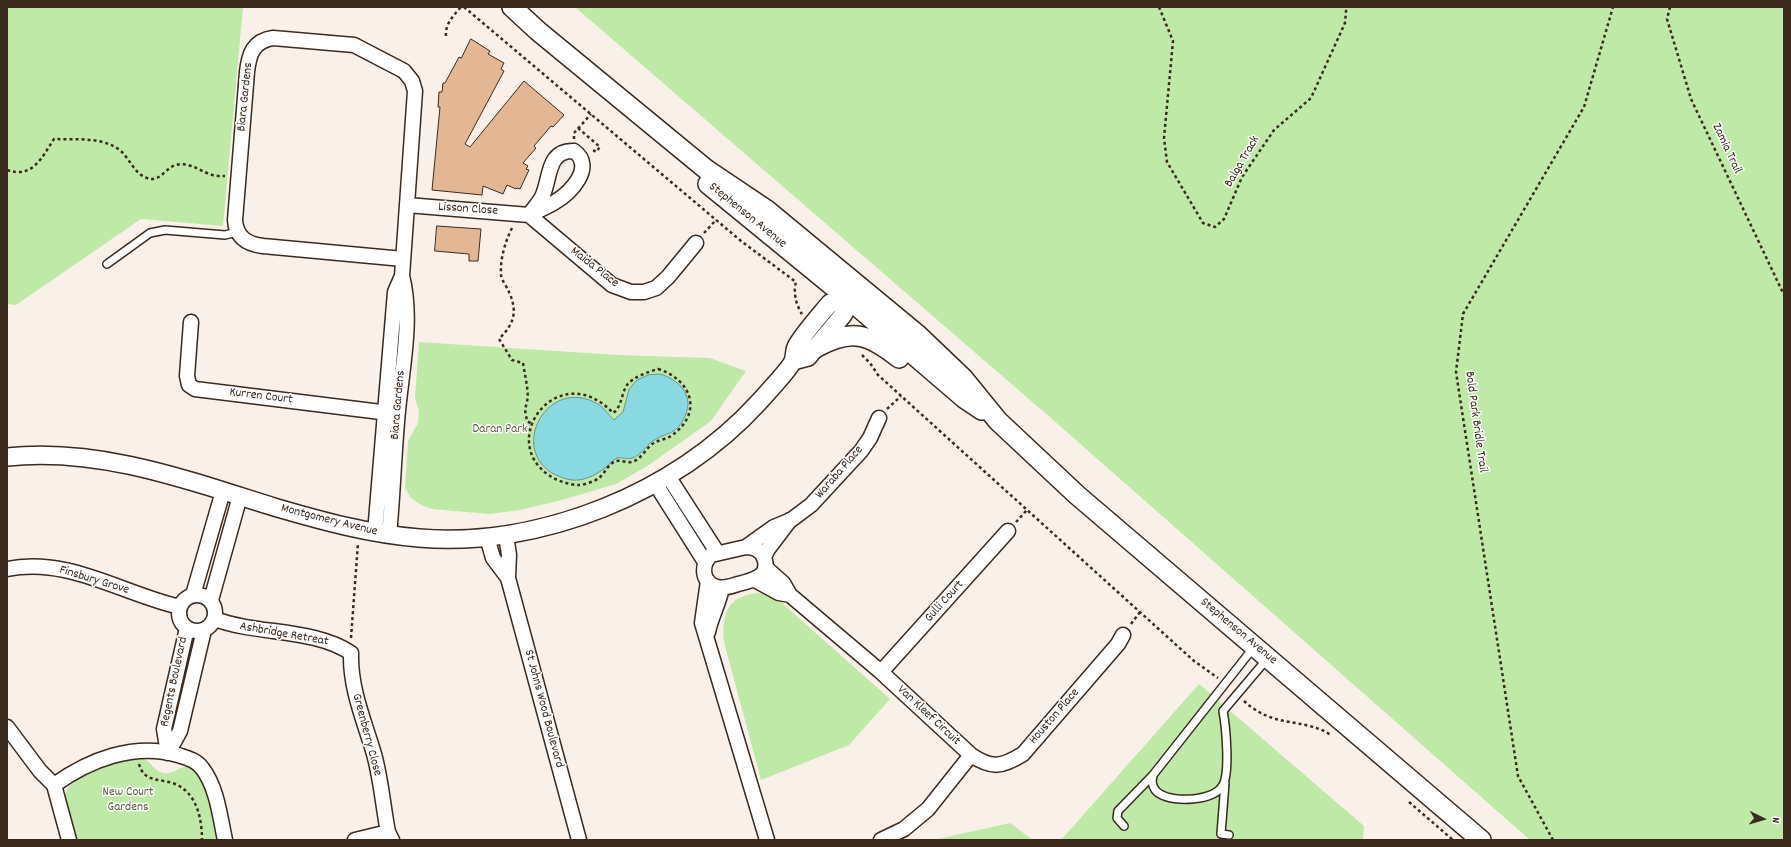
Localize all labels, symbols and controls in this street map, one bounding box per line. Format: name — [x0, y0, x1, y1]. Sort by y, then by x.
street label: Biara Gardens — [235, 62, 257, 132]
street label: Zamia Trail — [1708, 121, 1744, 177]
street label: Balga Track — [1222, 134, 1264, 190]
street label: Stephenson Avenue — [705, 180, 789, 252]
street label: Lisson Close — [438, 200, 498, 220]
street label: Maida Place — [567, 244, 621, 292]
street label: Biara Gardens — [388, 370, 410, 440]
street label: Bold Park Bridle Trail — [1460, 370, 1490, 474]
street label: Kurren Court — [229, 385, 293, 409]
park label: Daran Park — [473, 422, 527, 438]
street label: Waraba Place — [813, 443, 867, 503]
street label: Montgomery Avenue — [279, 501, 379, 541]
street label: Finsbury Grove — [57, 563, 131, 599]
street label: Gulli Court — [922, 578, 968, 626]
street label: Stephenson Avenue — [1196, 595, 1280, 669]
street label: Ashbridge Retreat — [238, 619, 330, 651]
street label: Regents Boulevard — [158, 636, 192, 728]
street label: St Johns Wood Boulevard — [520, 648, 566, 770]
street label: Van Kleef Circuit — [893, 683, 963, 749]
street label: Houston Place — [1026, 686, 1084, 748]
street label: Greenberry Close — [348, 692, 384, 778]
park label: New Court Gardens — [103, 785, 153, 816]
north arrow — [1743, 799, 1783, 839]
text: N — [1767, 817, 1783, 823]

